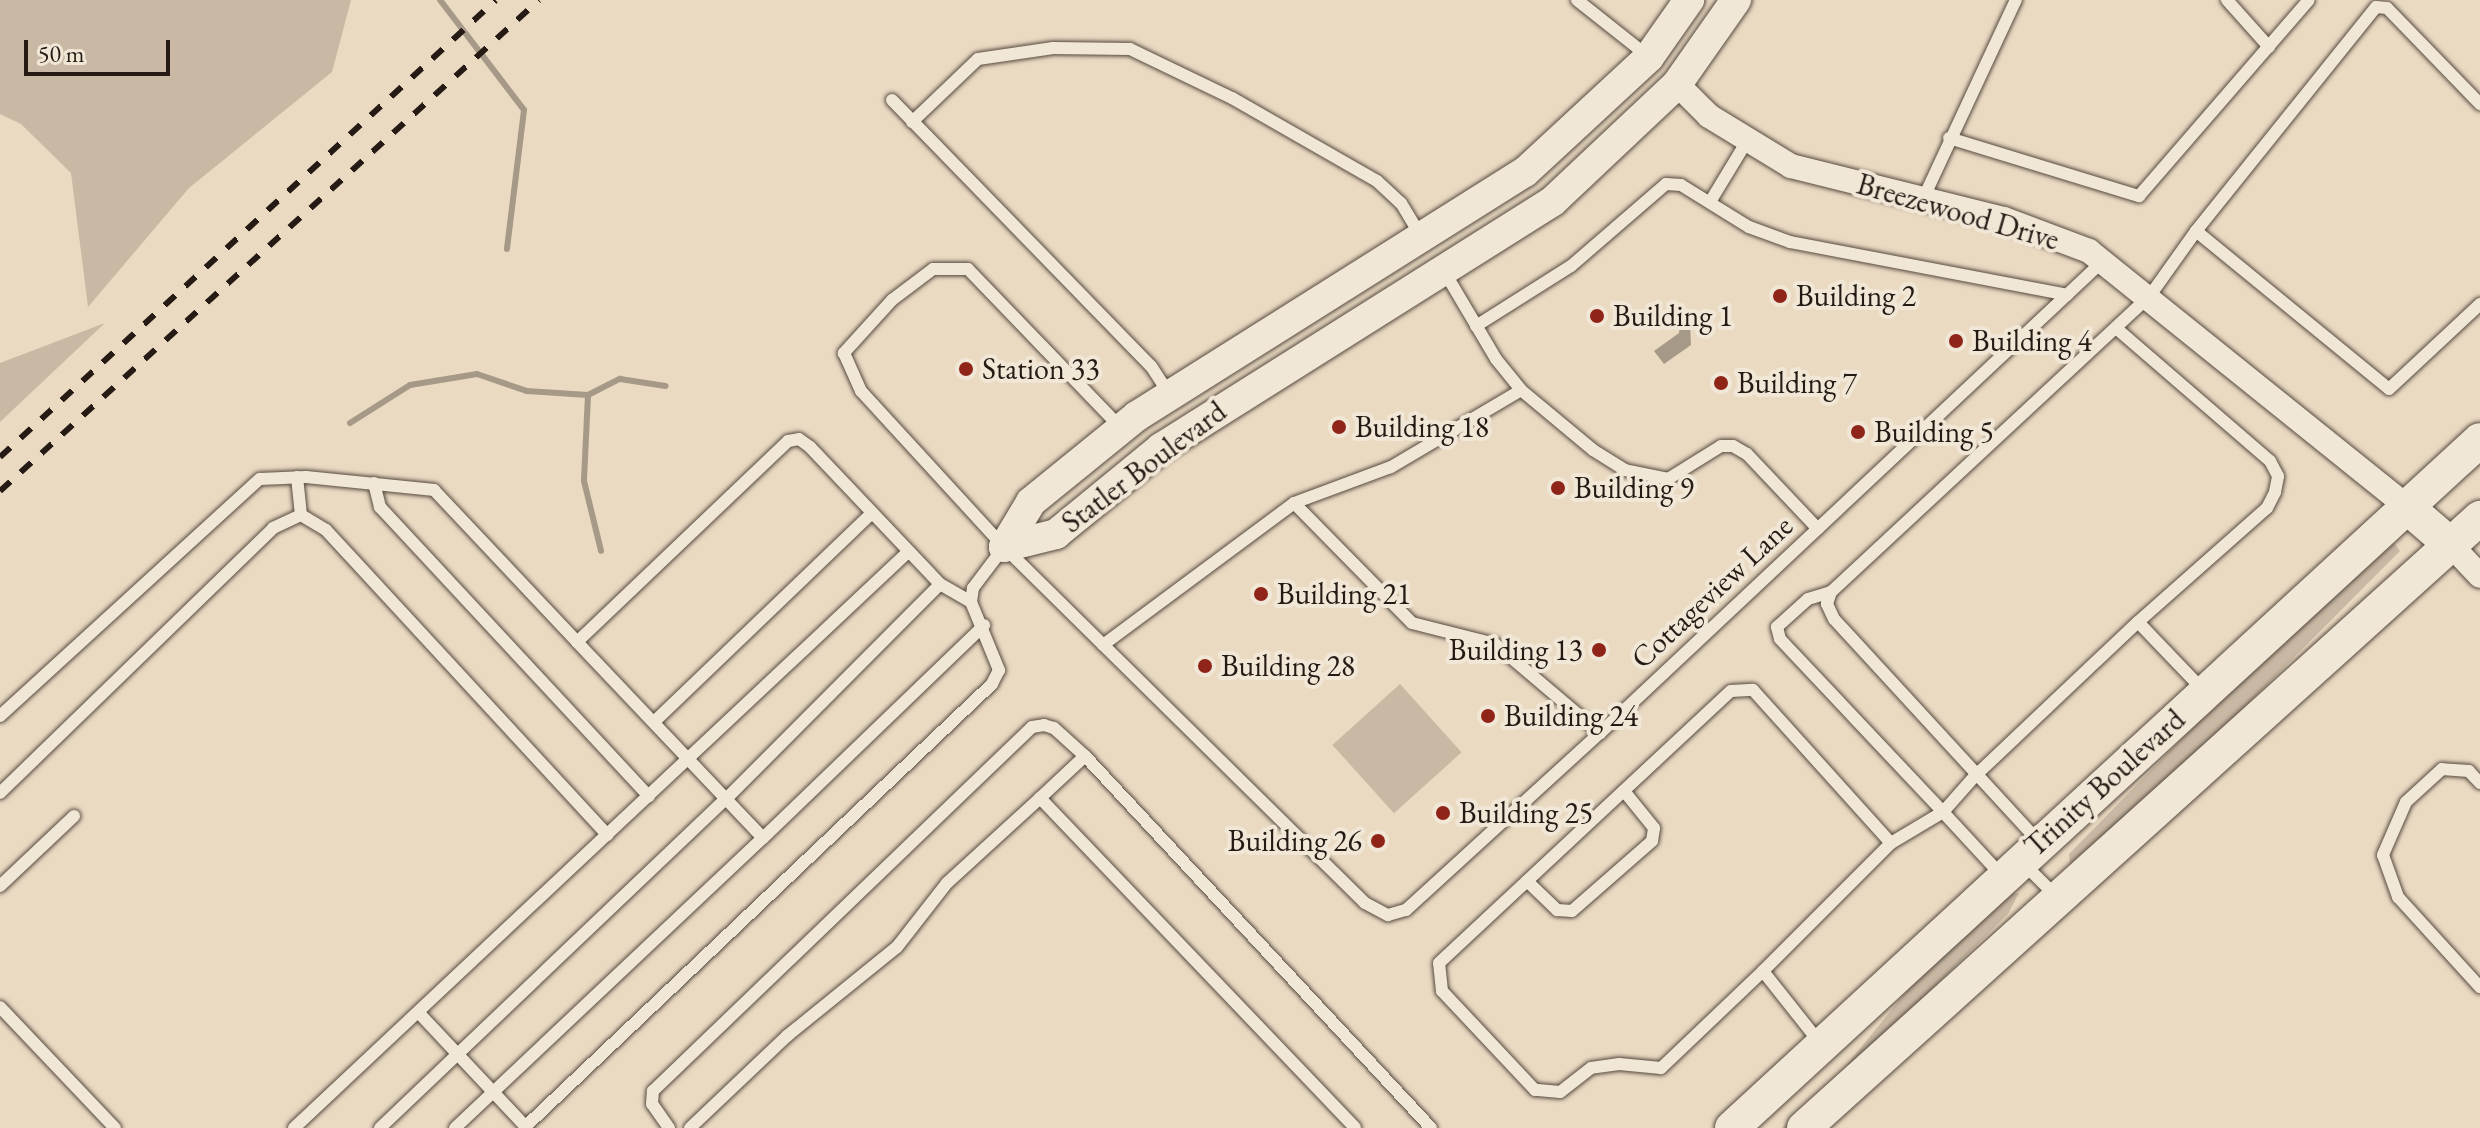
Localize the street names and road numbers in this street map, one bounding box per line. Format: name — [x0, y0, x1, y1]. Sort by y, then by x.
street label: Breezewood Drive — [1853, 166, 2063, 258]
street label: Statler Boulevard — [1055, 393, 1233, 541]
street label: Cottageview Lane — [1624, 508, 1800, 676]
street label: Trinity Boulevard — [2017, 702, 2193, 864]

